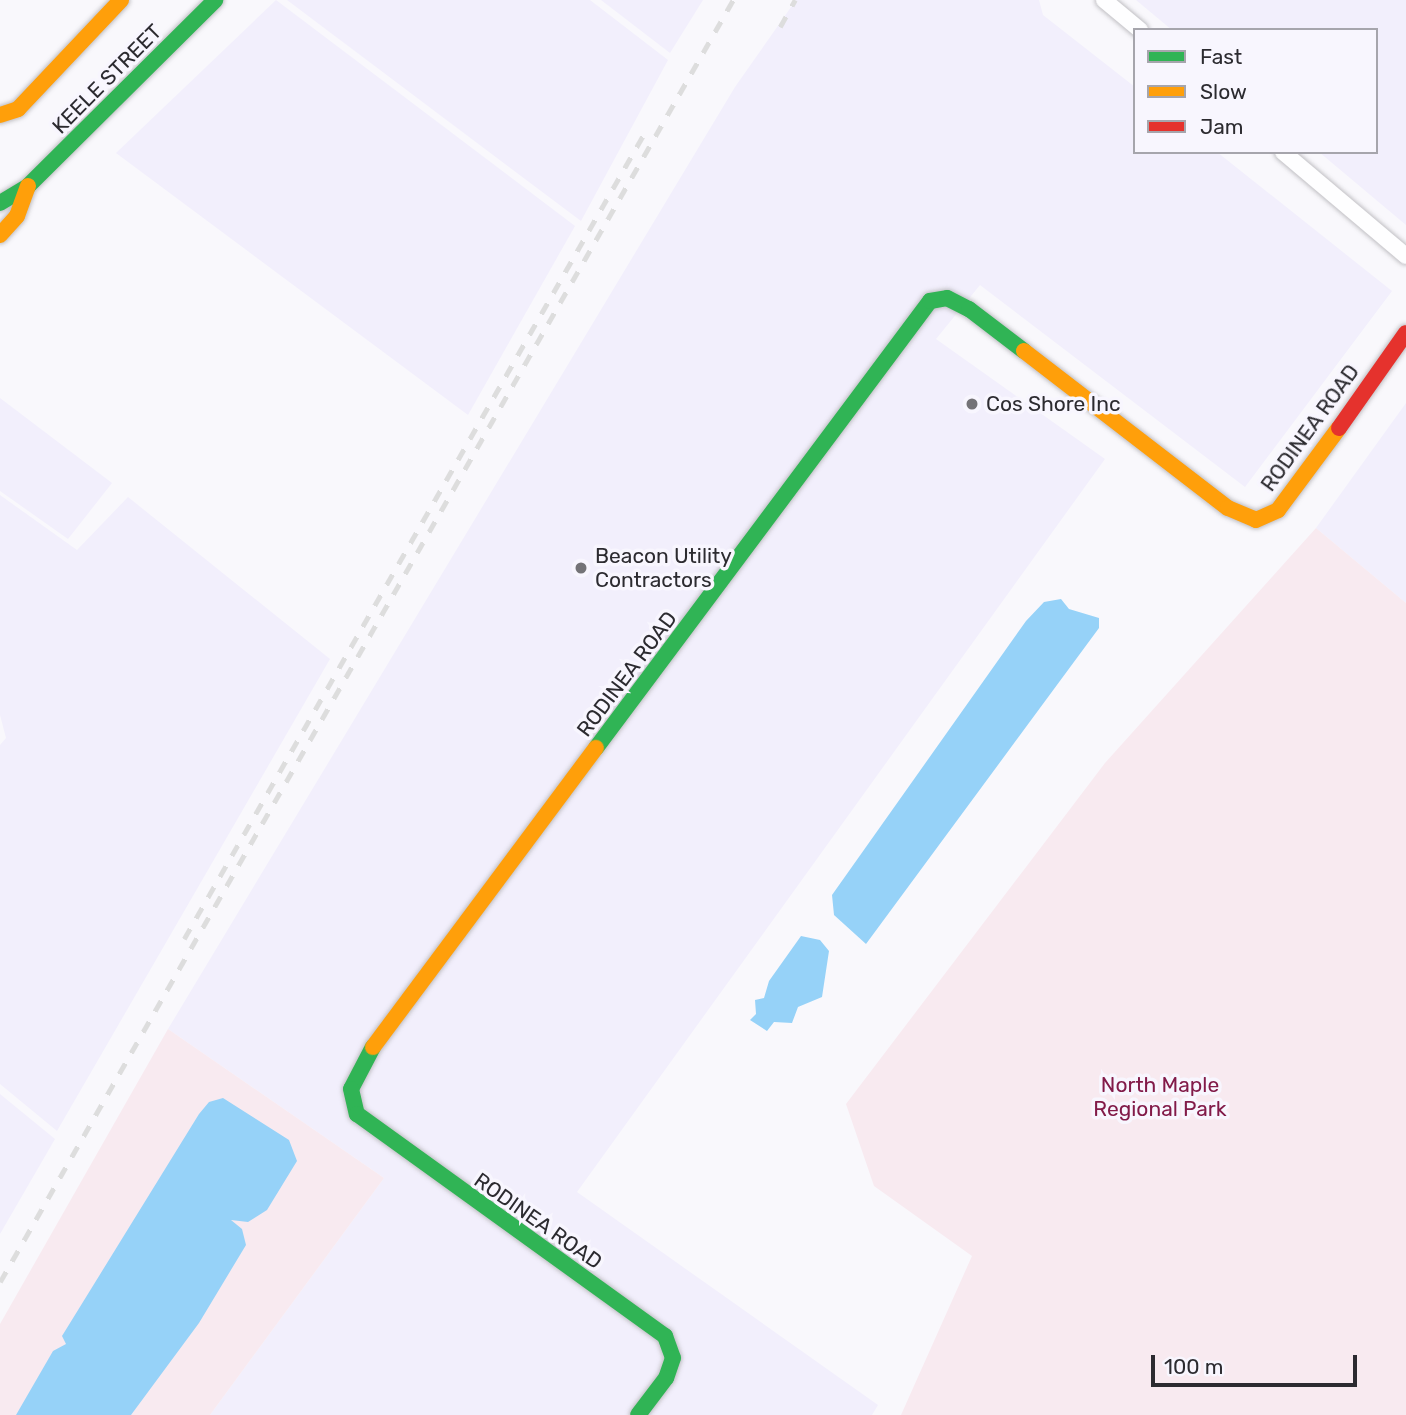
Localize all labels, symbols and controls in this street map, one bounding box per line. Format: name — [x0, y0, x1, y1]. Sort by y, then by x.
street label: KEELE STREET — [47, 19, 167, 139]
legend — [1133, 28, 1378, 154]
text: Fast — [1200, 44, 1242, 69]
text: Slow — [1200, 79, 1247, 104]
text: Jam — [1200, 114, 1244, 139]
street label: RODINEA ROAD — [1255, 360, 1365, 496]
place label: Cos Shore Inc — [986, 391, 1121, 417]
marker: Cos Shore Inc — [964, 396, 980, 412]
place label: Beacon Utility Contractors — [595, 543, 732, 593]
marker: Beacon Utility Contractors — [573, 560, 589, 576]
street label: RODINEA ROAD — [572, 606, 682, 742]
park label: North Maple Regional Park — [1093, 1072, 1227, 1122]
street label: RODINEA ROAD — [469, 1167, 607, 1275]
scale bar — [1154, 1342, 1360, 1386]
text: 100 m — [1164, 1354, 1223, 1379]

